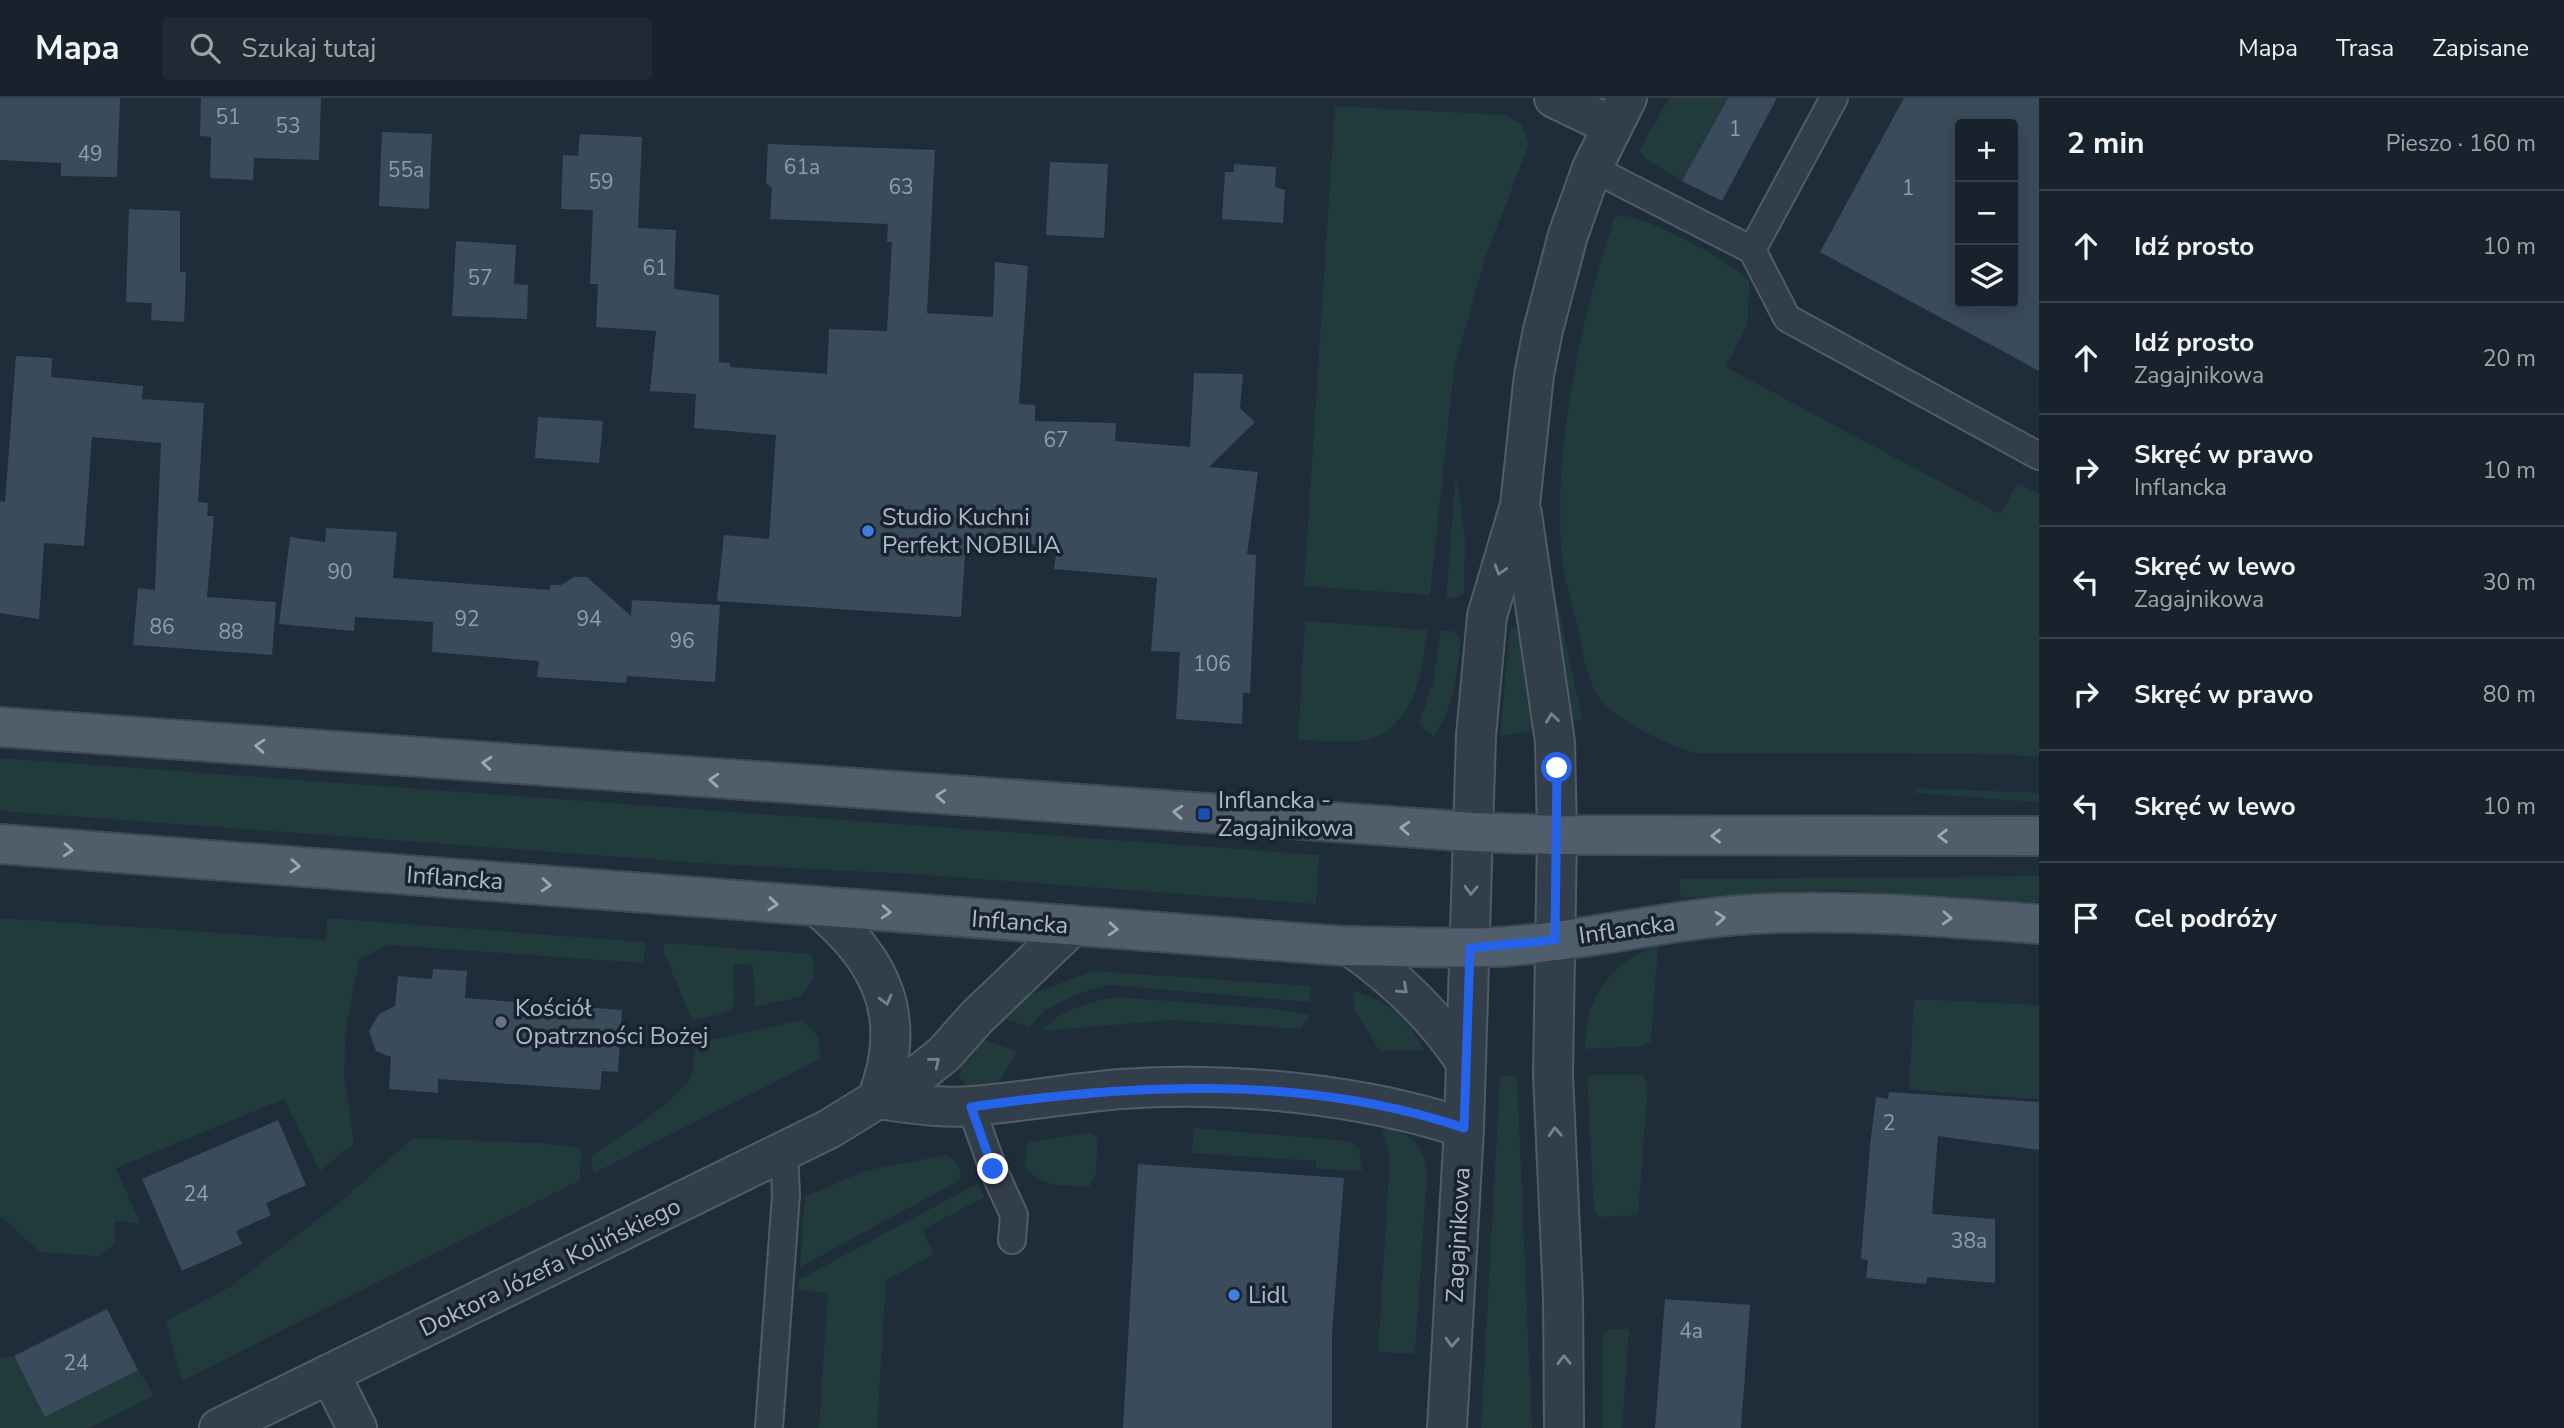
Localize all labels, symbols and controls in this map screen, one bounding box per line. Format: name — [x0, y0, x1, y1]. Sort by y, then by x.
search box — [162, 17, 652, 80]
text: Mapa — [35, 26, 120, 71]
icon: search — [186, 29, 224, 67]
text: Szukaj tutaj — [242, 31, 376, 66]
text: Mapa — [2238, 32, 2298, 64]
text: Trasa — [2336, 32, 2394, 64]
text: Zapisane — [2432, 32, 2529, 64]
house number: 51 — [215, 103, 241, 131]
house number: 53 — [275, 112, 301, 140]
house number: 1 — [1729, 115, 1741, 143]
map controls — [1955, 119, 2018, 308]
button: + — [1955, 119, 2018, 182]
text: 2 min — [2067, 123, 2145, 164]
text: Pieszo · 160 m — [2386, 128, 2536, 159]
house number: 49 — [77, 140, 103, 168]
house number: 61a — [784, 153, 820, 181]
house number: 55a — [388, 156, 424, 184]
house number: 59 — [588, 168, 614, 196]
house number: 63 — [888, 173, 914, 201]
house number: 1 — [1902, 174, 1914, 202]
button: − — [1955, 182, 2018, 245]
icon: ahead — [2067, 227, 2105, 265]
text: Idź prosto — [2134, 229, 2254, 264]
text: 10 m — [2483, 231, 2536, 262]
button: layers — [1955, 245, 2018, 308]
house number: 61 — [642, 254, 668, 282]
house number: 57 — [467, 264, 493, 292]
text: Idź prosto — [2134, 325, 2254, 360]
icon: ahead — [2067, 339, 2105, 377]
text: 20 m — [2483, 343, 2536, 374]
text: Zagajnikowa — [2134, 360, 2264, 391]
house number: 67 — [1043, 426, 1069, 454]
text: Skręć w prawo — [2134, 437, 2314, 472]
icon: right — [2067, 451, 2105, 489]
text: 10 m — [2483, 455, 2536, 486]
text: Inflancka — [2134, 472, 2227, 503]
place label: Studio Kuchni Perfekt NOBILIA — [882, 501, 1061, 561]
marker: Studio Kuchni Perfekt NOBILIA — [860, 523, 876, 539]
text: Skręć w lewo — [2134, 549, 2296, 584]
house number: 90 — [327, 558, 353, 586]
icon: left — [2067, 563, 2105, 601]
one-way arrow — [1494, 564, 1509, 576]
text: 30 m — [2483, 567, 2536, 598]
text: Zagajnikowa — [2134, 584, 2264, 615]
house number: 92 — [454, 605, 480, 633]
house number: 94 — [576, 605, 602, 633]
house number: 86 — [149, 613, 175, 641]
house number: 88 — [218, 618, 244, 646]
house number: 96 — [669, 627, 695, 655]
house number: 106 — [1193, 650, 1231, 678]
icon: right — [2067, 675, 2105, 713]
text: Skręć w prawo — [2134, 677, 2314, 712]
text: 80 m — [2483, 679, 2536, 710]
one-way arrow — [1544, 712, 1559, 724]
one-way arrow — [254, 739, 265, 754]
route start — [1541, 752, 1572, 783]
one-way arrow — [481, 756, 492, 771]
one-way arrow — [708, 773, 719, 788]
place label: Inflancka - Zagajnikowa — [1218, 784, 1354, 844]
icon: left — [2067, 787, 2105, 825]
one-way arrow — [935, 789, 946, 804]
text: Skręć w lewo — [2134, 789, 2296, 824]
text: 10 m — [2483, 791, 2536, 822]
one-way arrow — [1172, 805, 1183, 820]
marker: Inflancka - Zagajnikowa — [1196, 806, 1212, 822]
one-way arrow — [1399, 820, 1410, 835]
one-way arrow — [1710, 828, 1720, 844]
one-way arrow — [1937, 828, 1948, 844]
one-way arrow — [63, 842, 74, 857]
one-way arrow — [290, 858, 301, 873]
street label: Inflancka — [406, 859, 504, 897]
one-way arrow — [541, 877, 552, 892]
one-way arrow — [1464, 885, 1479, 896]
one-way arrow — [768, 896, 779, 911]
icon: arrive — [2067, 899, 2105, 937]
text: Cel podróży — [2134, 901, 2277, 936]
street label: Inflancka — [971, 903, 1069, 941]
one-way arrow — [881, 904, 892, 919]
street label: Inflancka — [1577, 906, 1677, 952]
one-way arrow — [1714, 910, 1725, 925]
one-way arrow — [1941, 910, 1952, 925]
one-way arrow — [1108, 921, 1119, 936]
one-way arrow — [1395, 980, 1408, 993]
place label: Kościół Opatrzności Bożej — [515, 992, 708, 1052]
one-way arrow — [878, 993, 892, 1005]
marker: Kościół Opatrzności Bożej — [493, 1014, 509, 1030]
one-way arrow — [926, 1058, 939, 1070]
house number: 2 — [1883, 1109, 1895, 1137]
one-way arrow — [1548, 1127, 1563, 1138]
route end — [977, 1153, 1008, 1184]
street label: Zagajnikowa — [1438, 1166, 1478, 1304]
house number: 24 — [183, 1180, 209, 1208]
street label: Doktora Józefa Kolińskiego — [414, 1190, 686, 1344]
house number: 38a — [1951, 1227, 1987, 1255]
place label: Lidl — [1248, 1279, 1288, 1311]
marker: Lidl — [1226, 1287, 1242, 1303]
house number: 4a — [1679, 1317, 1703, 1345]
one-way arrow — [1444, 1337, 1459, 1348]
house number: 24 — [63, 1349, 89, 1377]
one-way arrow — [1556, 1354, 1572, 1365]

